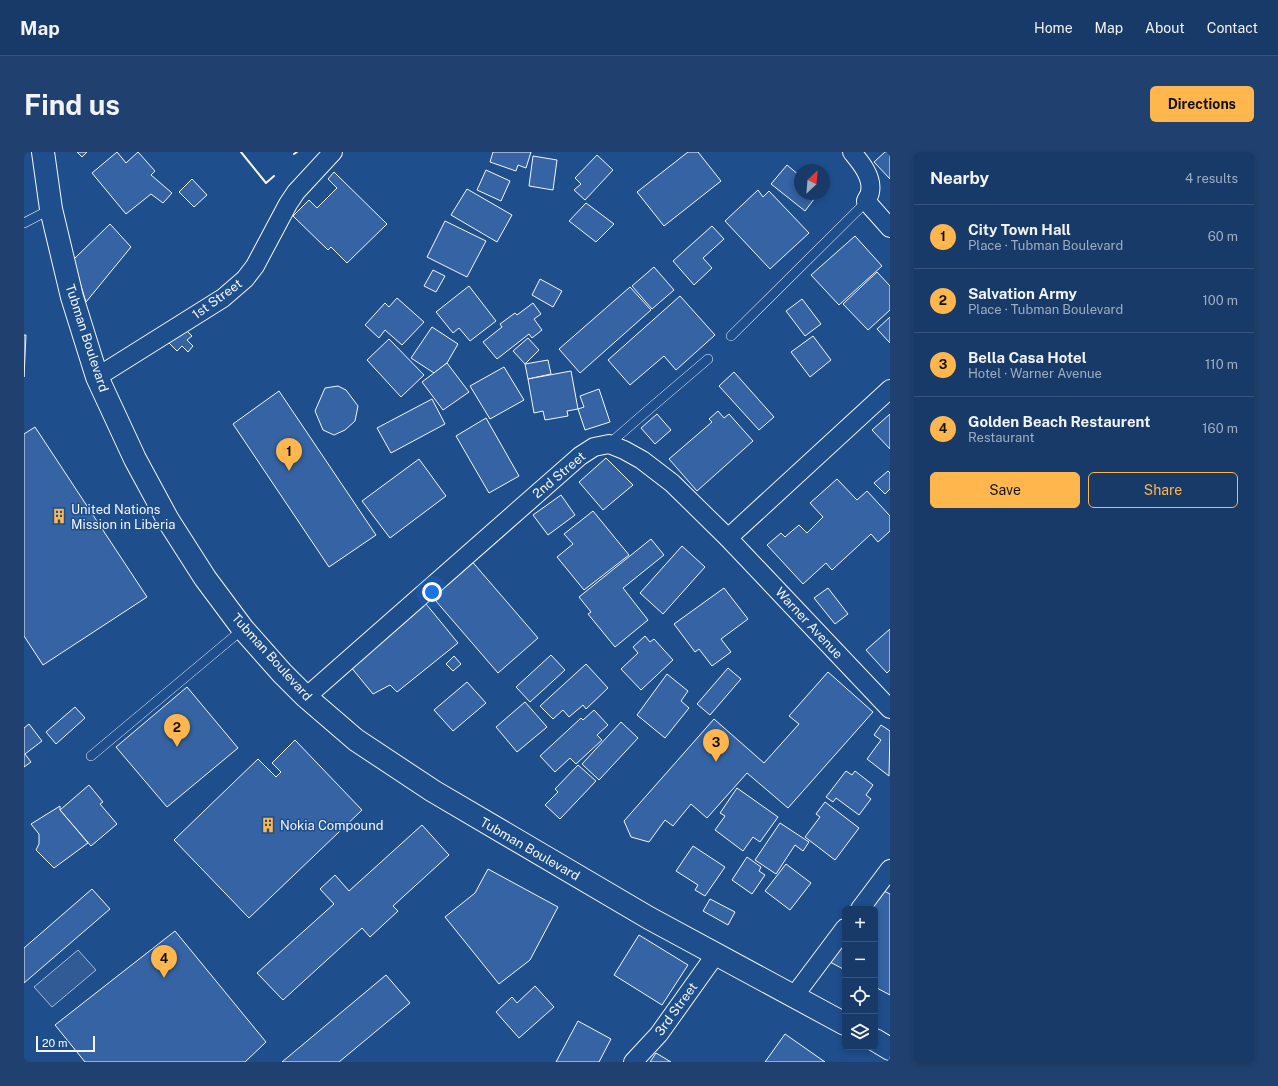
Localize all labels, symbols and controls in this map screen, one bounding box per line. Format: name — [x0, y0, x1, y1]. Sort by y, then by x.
text: Map — [20, 17, 60, 39]
text: Home — [1034, 20, 1073, 36]
text: Map — [1095, 20, 1123, 36]
text: About — [1145, 20, 1185, 36]
text: Contact — [1207, 20, 1258, 36]
button: Directions — [1150, 86, 1254, 122]
text: Find us — [24, 88, 120, 121]
north arrow — [794, 164, 830, 200]
text: Nearby — [930, 168, 989, 188]
text: 4 results — [1185, 171, 1238, 186]
text: City Town Hall — [968, 221, 1071, 238]
text: 1 — [940, 229, 946, 244]
text: 60 m — [1208, 229, 1238, 244]
text: Place · Tubman Boulevard — [968, 238, 1123, 253]
street label: 1st Street — [189, 276, 245, 322]
street label: Tubman Boulevard — [63, 282, 111, 394]
text: Salvation Army — [968, 285, 1077, 302]
text: 2 — [939, 293, 947, 308]
text: 100 m — [1202, 293, 1238, 308]
text: Place · Tubman Boulevard — [968, 302, 1123, 317]
text: Bella Casa Hotel — [968, 349, 1087, 366]
text: 3 — [939, 357, 947, 372]
text: 110 m — [1205, 357, 1238, 372]
text: Hotel · Warner Avenue — [968, 366, 1102, 381]
text: Golden Beach Restaurent — [968, 413, 1150, 430]
text: 4 — [939, 421, 947, 436]
text: 160 m — [1202, 421, 1238, 436]
text: Restaurant — [968, 430, 1034, 445]
pin: 1 — [276, 438, 302, 471]
street label: 2nd Street — [530, 449, 588, 501]
button: Save — [930, 472, 1080, 508]
button: Share — [1088, 472, 1238, 508]
place label: United Nations Mission in Liberia — [71, 502, 175, 532]
building icon: United Nations Mission in Liberia — [50, 507, 68, 525]
your location — [422, 582, 442, 602]
street label: Warner Avenue — [772, 584, 846, 662]
street label: Tubman Boulevard — [229, 610, 315, 704]
pin: 2 — [164, 714, 190, 747]
pin: 3 — [703, 729, 729, 762]
street label: Tubman Boulevard — [478, 814, 582, 884]
building icon: Nokia Compound — [259, 816, 277, 834]
place label: Nokia Compound — [280, 818, 383, 833]
map controls — [842, 906, 878, 1050]
button: + — [842, 906, 878, 942]
button: − — [842, 942, 878, 978]
pin: 4 — [151, 945, 177, 978]
button: locate — [842, 978, 878, 1014]
street label: 3rd Street — [652, 979, 700, 1039]
button: layers — [842, 1014, 878, 1050]
scale bar — [36, 1034, 95, 1053]
text: 20 m — [42, 1037, 67, 1049]

